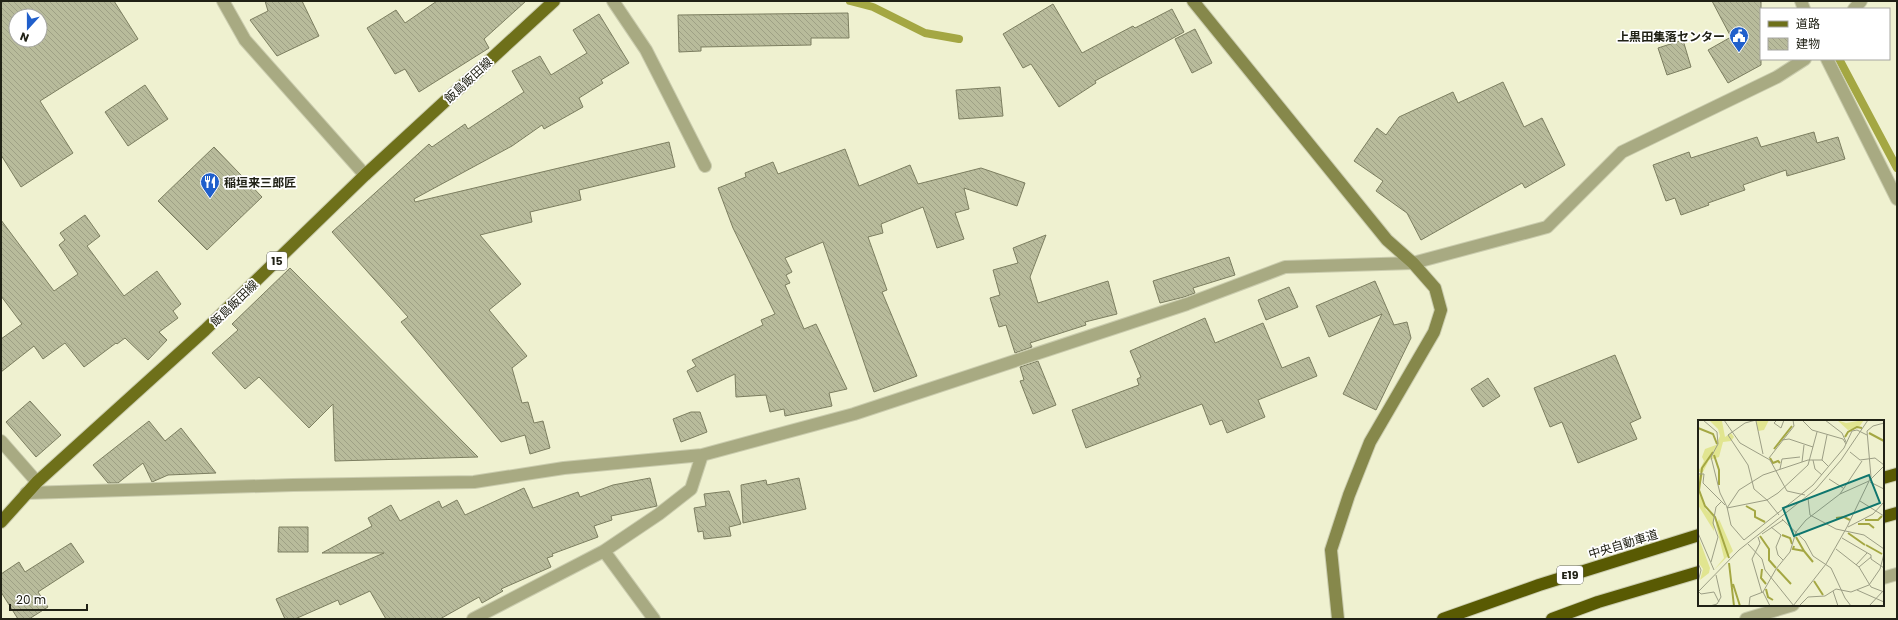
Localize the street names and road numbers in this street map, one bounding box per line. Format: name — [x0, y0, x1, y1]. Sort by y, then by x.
street label: 飯島飯田線 — [440, 53, 496, 107]
road number: 15 — [267, 252, 287, 270]
street label: 飯島飯田線 — [207, 276, 261, 330]
street label: 中央自動車道 — [1586, 525, 1660, 563]
road number: E19 — [1557, 566, 1583, 584]

